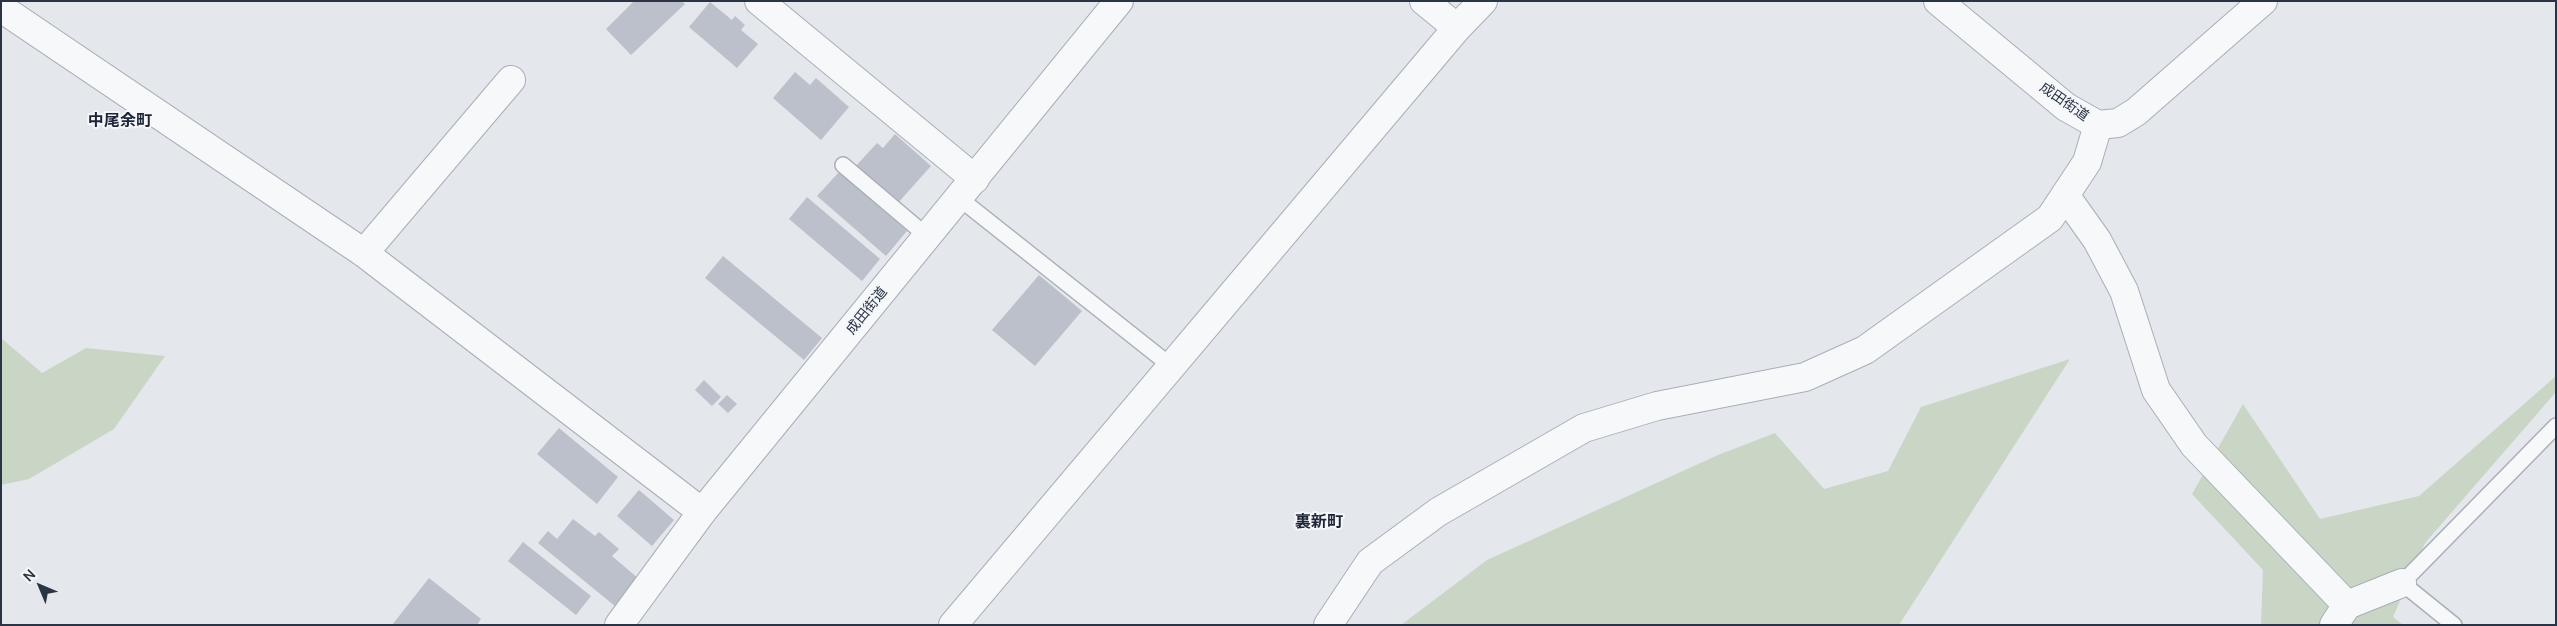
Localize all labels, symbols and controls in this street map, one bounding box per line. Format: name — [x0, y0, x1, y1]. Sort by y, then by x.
street label: 成田街道 — [2036, 79, 2092, 125]
district label: 中尾余町 — [88, 112, 152, 132]
street label: 成田街道 — [843, 284, 891, 338]
district label: 裏新町 — [1295, 513, 1343, 533]
north arrow — [15, 561, 65, 611]
text: N — [19, 565, 39, 585]

